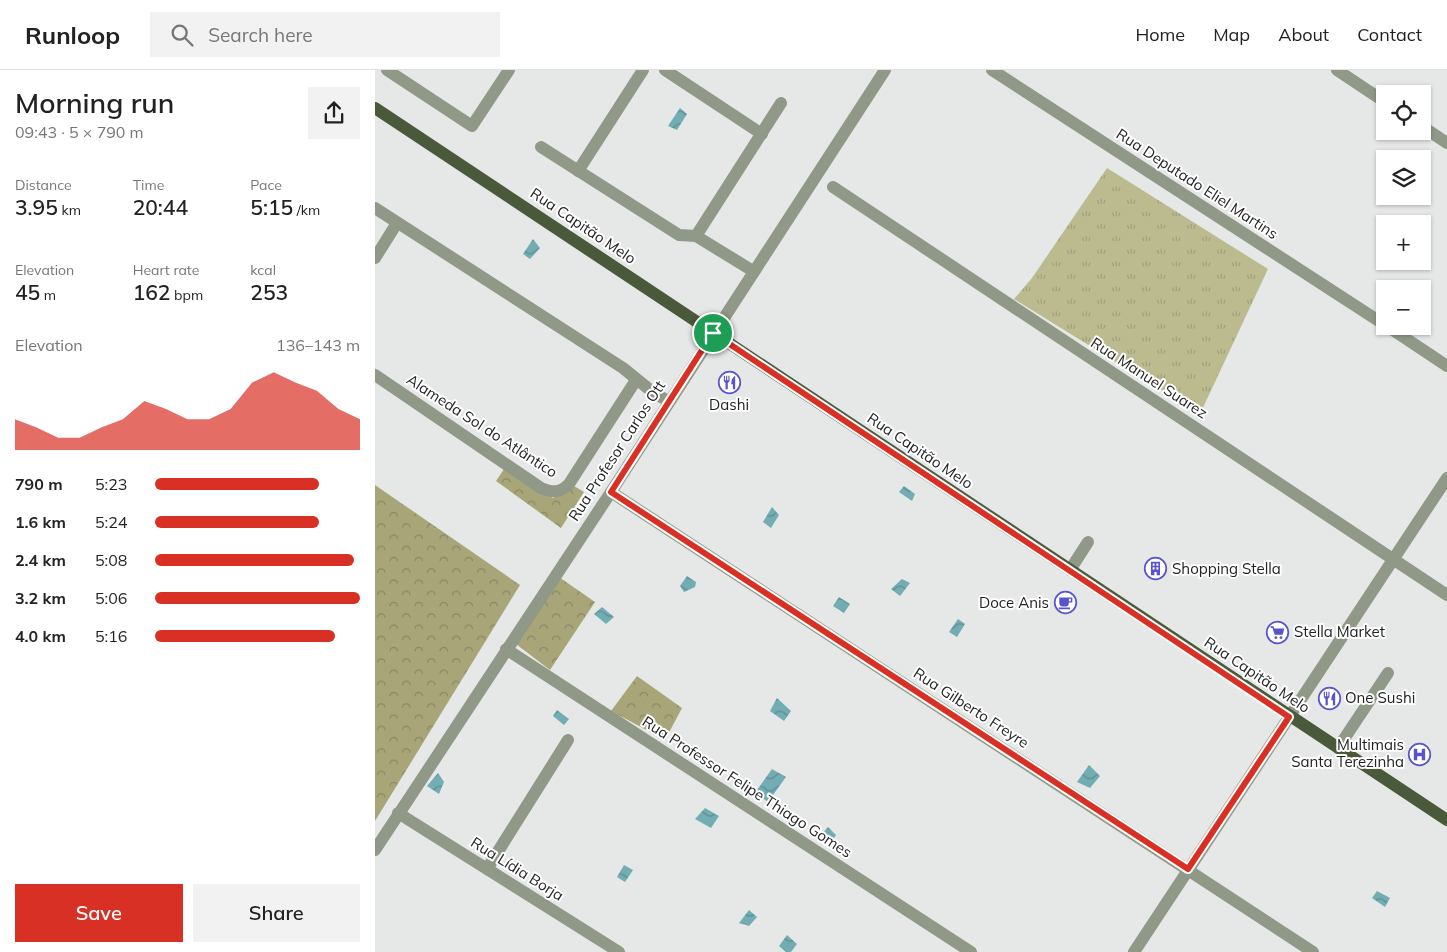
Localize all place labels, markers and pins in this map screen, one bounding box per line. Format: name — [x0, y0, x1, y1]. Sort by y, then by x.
pin — [692, 312, 734, 354]
restaurant icon: Dashi — [717, 370, 741, 394]
place label: Dashi — [709, 395, 749, 414]
building icon: Shopping Stella — [1144, 557, 1168, 581]
place label: Shopping Stella — [1172, 559, 1281, 578]
cafe icon: Doce Anis — [1053, 591, 1077, 615]
place label: Doce Anis — [979, 593, 1049, 612]
supermarket icon: Stella Market — [1266, 620, 1290, 644]
place label: Stella Market — [1294, 622, 1385, 641]
restaurant icon: One Sushi — [1317, 686, 1341, 710]
place label: One Sushi — [1345, 688, 1415, 707]
place label: Multimais Santa Terezinha — [1291, 735, 1404, 771]
hospital icon: Multimais Santa Terezinha — [1408, 742, 1432, 766]

